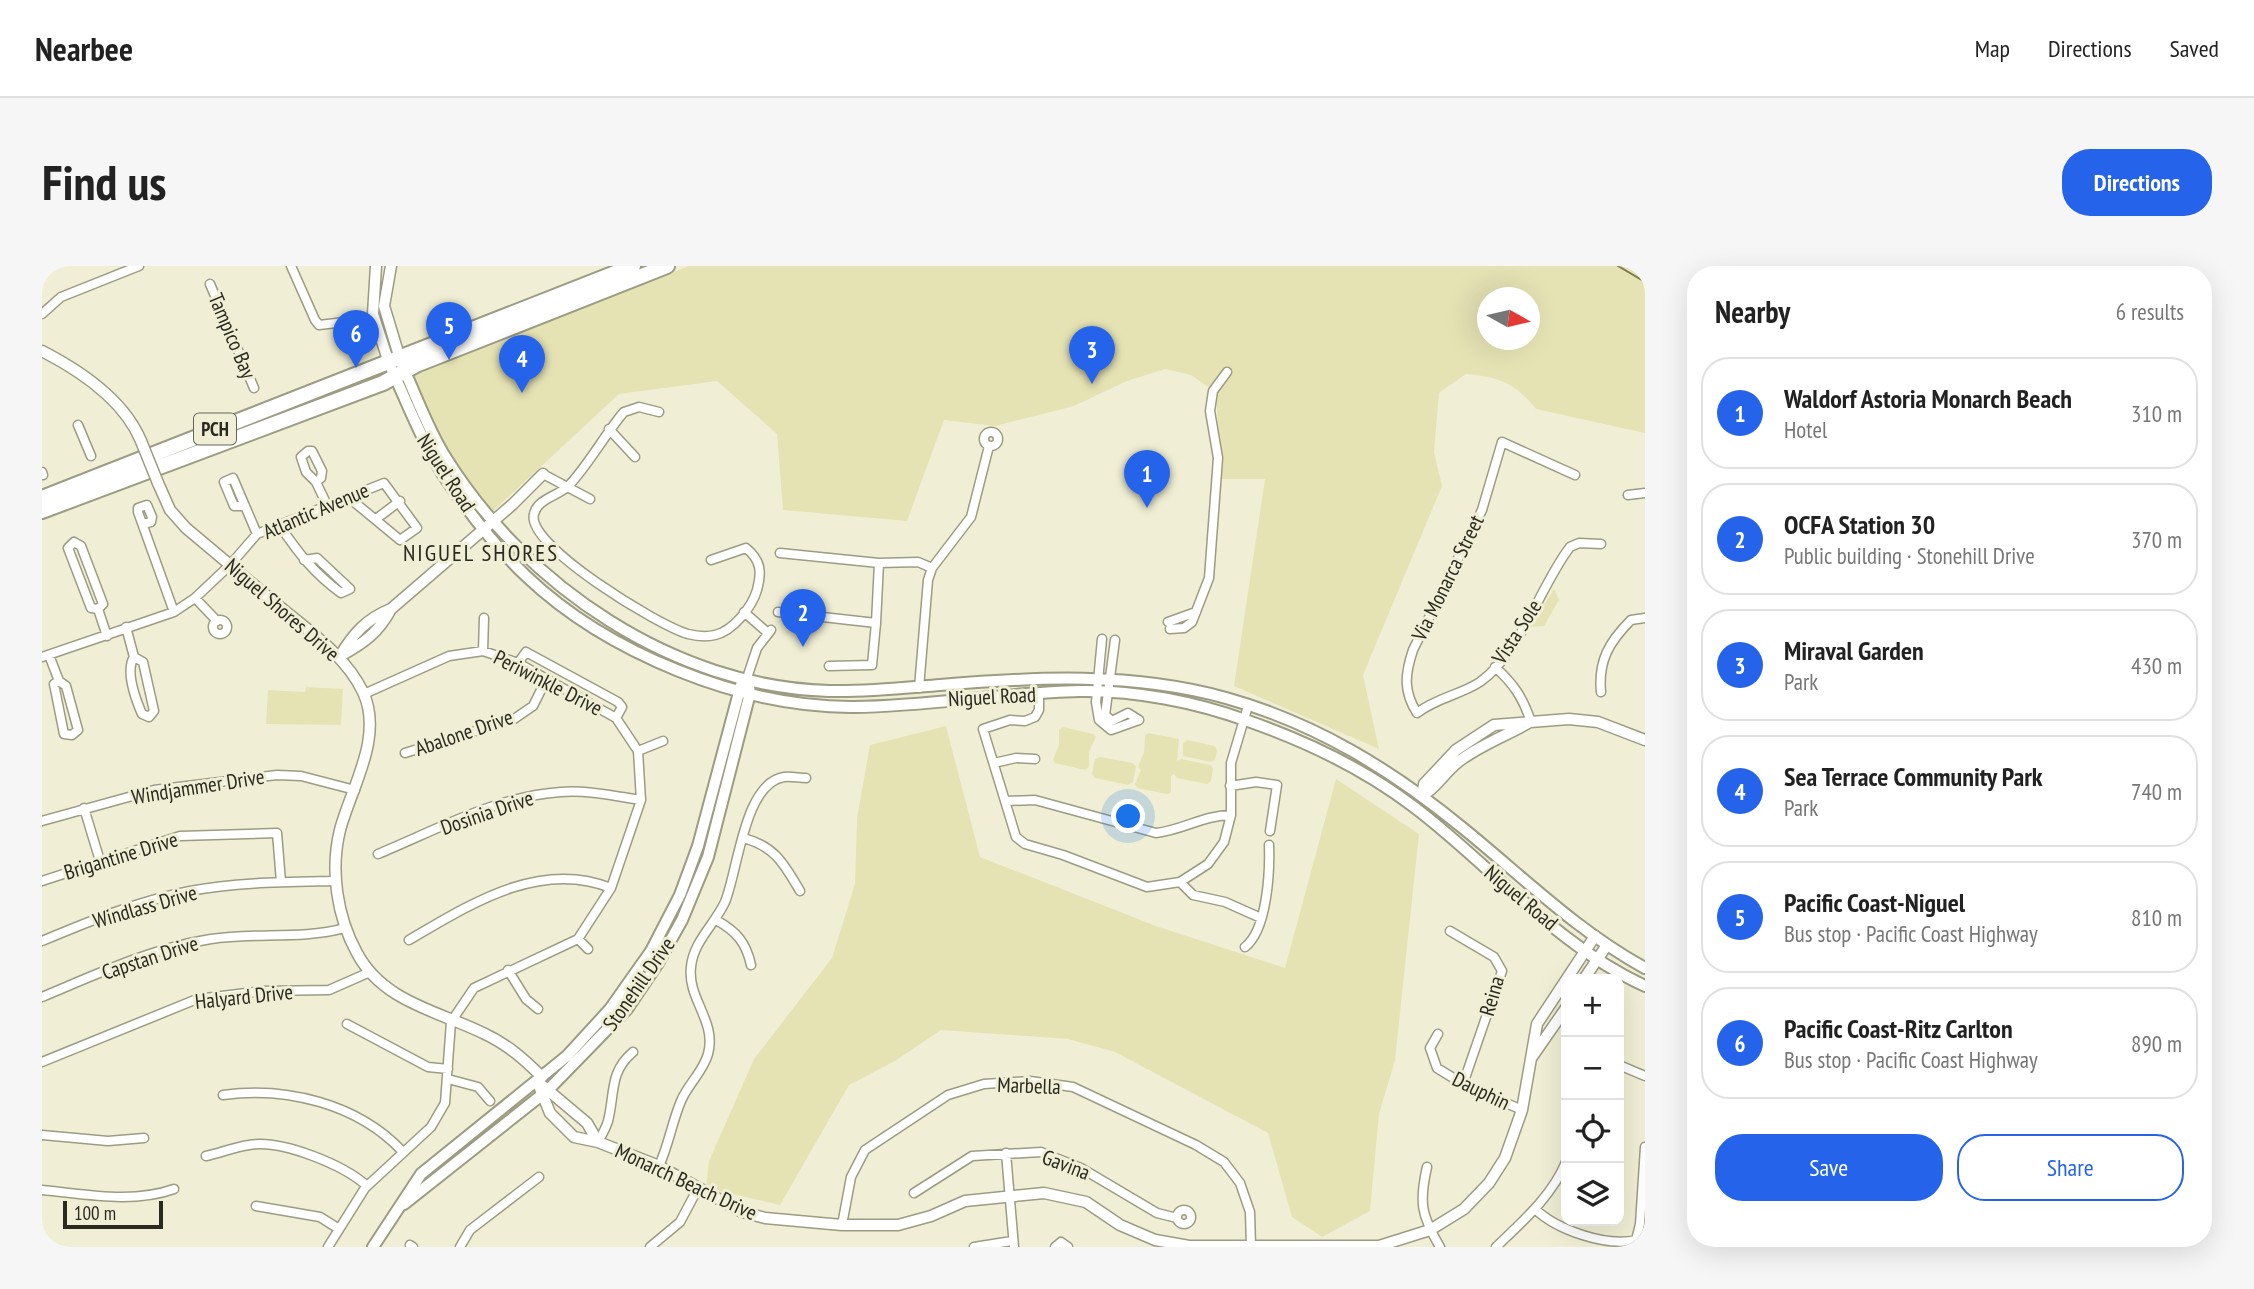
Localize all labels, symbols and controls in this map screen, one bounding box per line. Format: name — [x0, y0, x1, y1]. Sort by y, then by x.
text: Nearbee — [35, 27, 133, 70]
text: Map — [1975, 33, 2010, 64]
text: Directions — [2048, 33, 2132, 64]
text: Saved — [2170, 33, 2219, 64]
button: Directions — [2062, 149, 2212, 216]
text: Find us — [42, 150, 166, 214]
north arrow — [1477, 287, 1540, 350]
street label: Tampico Bay — [202, 289, 263, 383]
text: Nearby — [1715, 292, 1790, 331]
text: 6 results — [2116, 297, 2184, 326]
pin: 5 — [426, 302, 472, 360]
pin: 6 — [333, 310, 379, 368]
pin: 3 — [1069, 326, 1115, 384]
pin: 4 — [499, 335, 545, 393]
text: Waldorf Astoria Monarch Beach — [1784, 382, 2072, 415]
text: 1 — [1735, 399, 1746, 428]
text: 310 m — [2131, 399, 2182, 428]
road number: PCH — [194, 414, 236, 444]
text: Hotel — [1784, 415, 1827, 444]
street label: Niguel Road — [411, 429, 482, 517]
pin: 1 — [1124, 450, 1170, 508]
street label: Atlantic Avenue — [259, 476, 373, 545]
text: OCFA Station 30 — [1784, 508, 1935, 541]
street label: Via Monarca Street — [1405, 510, 1490, 646]
text: 2 — [1735, 525, 1746, 554]
text: 370 m — [2131, 525, 2182, 554]
district label: NIGUEL SHORES — [403, 538, 559, 567]
text: Public building · Stonehill Drive — [1784, 541, 2035, 570]
street label: Niguel Shores Drive — [219, 552, 345, 667]
pin: 2 — [780, 589, 826, 647]
street label: Vista Sole — [1485, 594, 1547, 670]
text: Miraval Garden — [1784, 634, 1924, 667]
street label: Periwinkle Drive — [489, 644, 607, 721]
text: 3 — [1735, 651, 1746, 680]
text: 430 m — [2131, 651, 2182, 680]
text: Park — [1784, 667, 1818, 696]
street label: Niguel Road — [947, 681, 1037, 712]
street label: Abalone Drive — [411, 703, 516, 762]
text: Sea Terrace Community Park — [1784, 760, 2043, 793]
street label: Windjammer Drive — [129, 763, 266, 810]
text: 4 — [1735, 777, 1746, 806]
text: 740 m — [2131, 777, 2182, 806]
street label: Dosinia Drive — [437, 784, 537, 841]
text: Park — [1784, 793, 1818, 822]
your location — [1111, 799, 1145, 833]
street label: Brigantine Drive — [61, 825, 181, 886]
street label: Niguel Road — [1479, 859, 1564, 936]
street label: Windlass Drive — [90, 879, 200, 934]
text: Pacific Coast-Niguel — [1784, 886, 1965, 919]
text: 5 — [1735, 903, 1746, 932]
text: 810 m — [2131, 903, 2182, 932]
text: Bus stop · Pacific Coast Highway — [1784, 919, 2038, 948]
street label: Capstan Drive — [98, 929, 202, 986]
street label: Stonehill Drive — [597, 932, 681, 1036]
street label: Reina — [1473, 973, 1510, 1019]
map controls — [1561, 974, 1624, 1226]
button: + — [1561, 974, 1624, 1037]
street label: Halyard Drive — [194, 978, 294, 1015]
text: Pacific Coast-Ritz Carlton — [1784, 1012, 2013, 1045]
text: 6 — [1735, 1029, 1746, 1058]
text: 890 m — [2131, 1029, 2182, 1058]
button: − — [1561, 1037, 1624, 1100]
text: Bus stop · Pacific Coast Highway — [1784, 1045, 2038, 1074]
street label: Dauphin — [1448, 1065, 1514, 1116]
street label: Marbella — [997, 1071, 1061, 1100]
button: locate — [1561, 1100, 1624, 1163]
button: Save — [1715, 1134, 1943, 1201]
button: Share — [1957, 1134, 2184, 1201]
street label: Monarch Beach Drive — [611, 1137, 761, 1226]
street label: Gavina — [1038, 1143, 1094, 1186]
button: layers — [1561, 1163, 1624, 1226]
scale bar — [63, 1198, 163, 1230]
text: 100 m — [74, 1201, 116, 1225]

